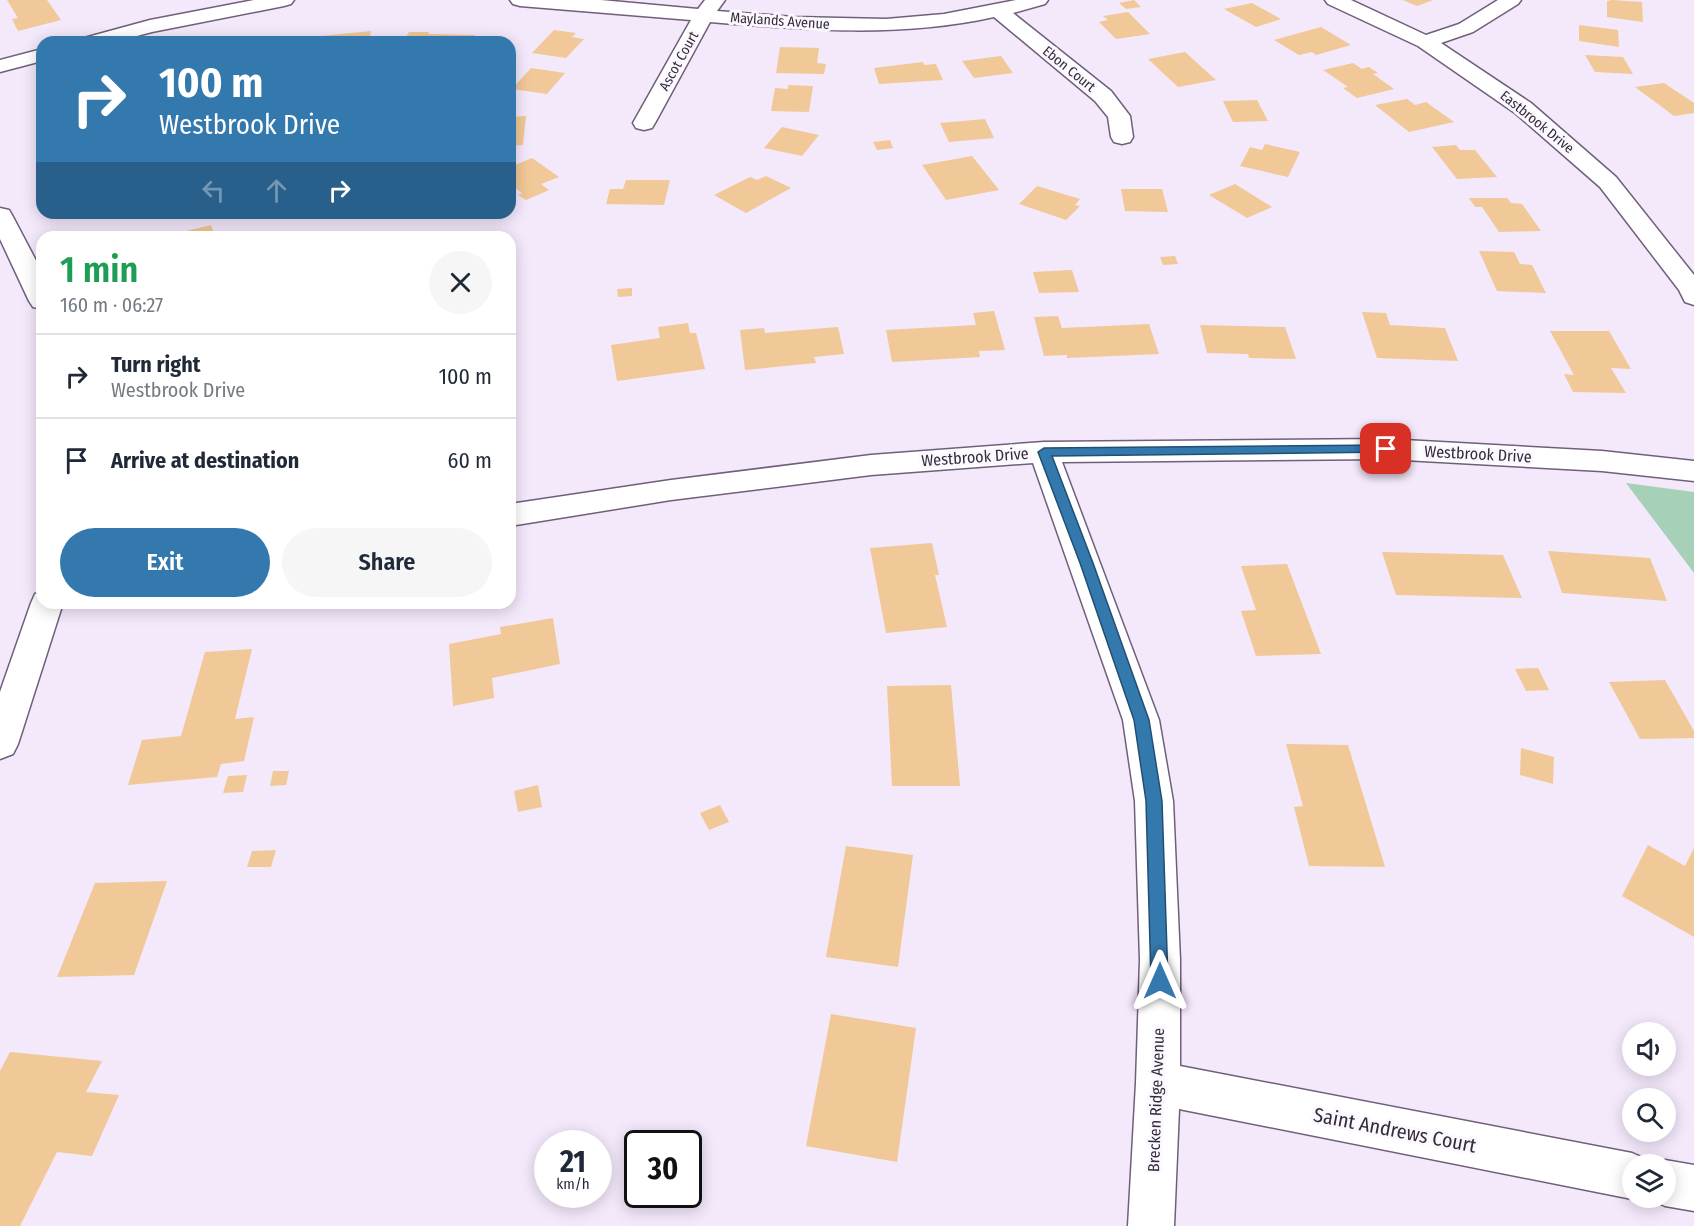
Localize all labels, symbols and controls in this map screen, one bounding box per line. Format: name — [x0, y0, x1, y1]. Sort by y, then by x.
street label: Maylands Avenue — [730, 9, 830, 33]
street label: Ascot Court — [656, 28, 702, 94]
street label: Ebon Court — [1039, 43, 1099, 96]
text: 100 m — [159, 58, 263, 108]
icon: right — [60, 60, 138, 138]
street label: Eastbrook Drive — [1497, 87, 1577, 157]
text: Westbrook Drive — [159, 109, 340, 141]
icon: left — [197, 174, 230, 207]
icon: ahead — [260, 174, 293, 207]
icon: right — [323, 174, 356, 207]
text: 1 min — [60, 248, 138, 292]
button: close — [429, 251, 492, 314]
text: 160 m · 06:27 — [60, 293, 163, 317]
text: Turn right — [111, 351, 200, 378]
icon: right — [60, 360, 93, 393]
text: 100 m — [438, 363, 492, 390]
text: Westbrook Drive — [111, 378, 245, 402]
pin — [1360, 423, 1411, 474]
icon: arrive — [1369, 432, 1402, 465]
street label: Westbrook Drive — [1424, 442, 1532, 466]
icon: arrive — [60, 444, 93, 477]
street label: Westbrook Drive — [921, 444, 1029, 470]
text: Arrive at destination — [111, 447, 299, 474]
text: 60 m — [448, 447, 492, 474]
button: Exit — [60, 528, 270, 597]
button: Share — [282, 528, 492, 597]
position arrow — [1128, 949, 1192, 1013]
map controls — [1622, 1022, 1676, 1208]
button: sound — [1622, 1022, 1676, 1076]
street label: Brecken Ridge Avenue — [1144, 1027, 1168, 1172]
button: search — [1622, 1088, 1676, 1142]
street label: Saint Andrews Court — [1312, 1102, 1479, 1158]
speed limit sign: 30 — [624, 1130, 702, 1208]
text: 21 — [560, 1144, 586, 1180]
button: layers — [1622, 1154, 1676, 1208]
text: km/h — [556, 1175, 590, 1193]

